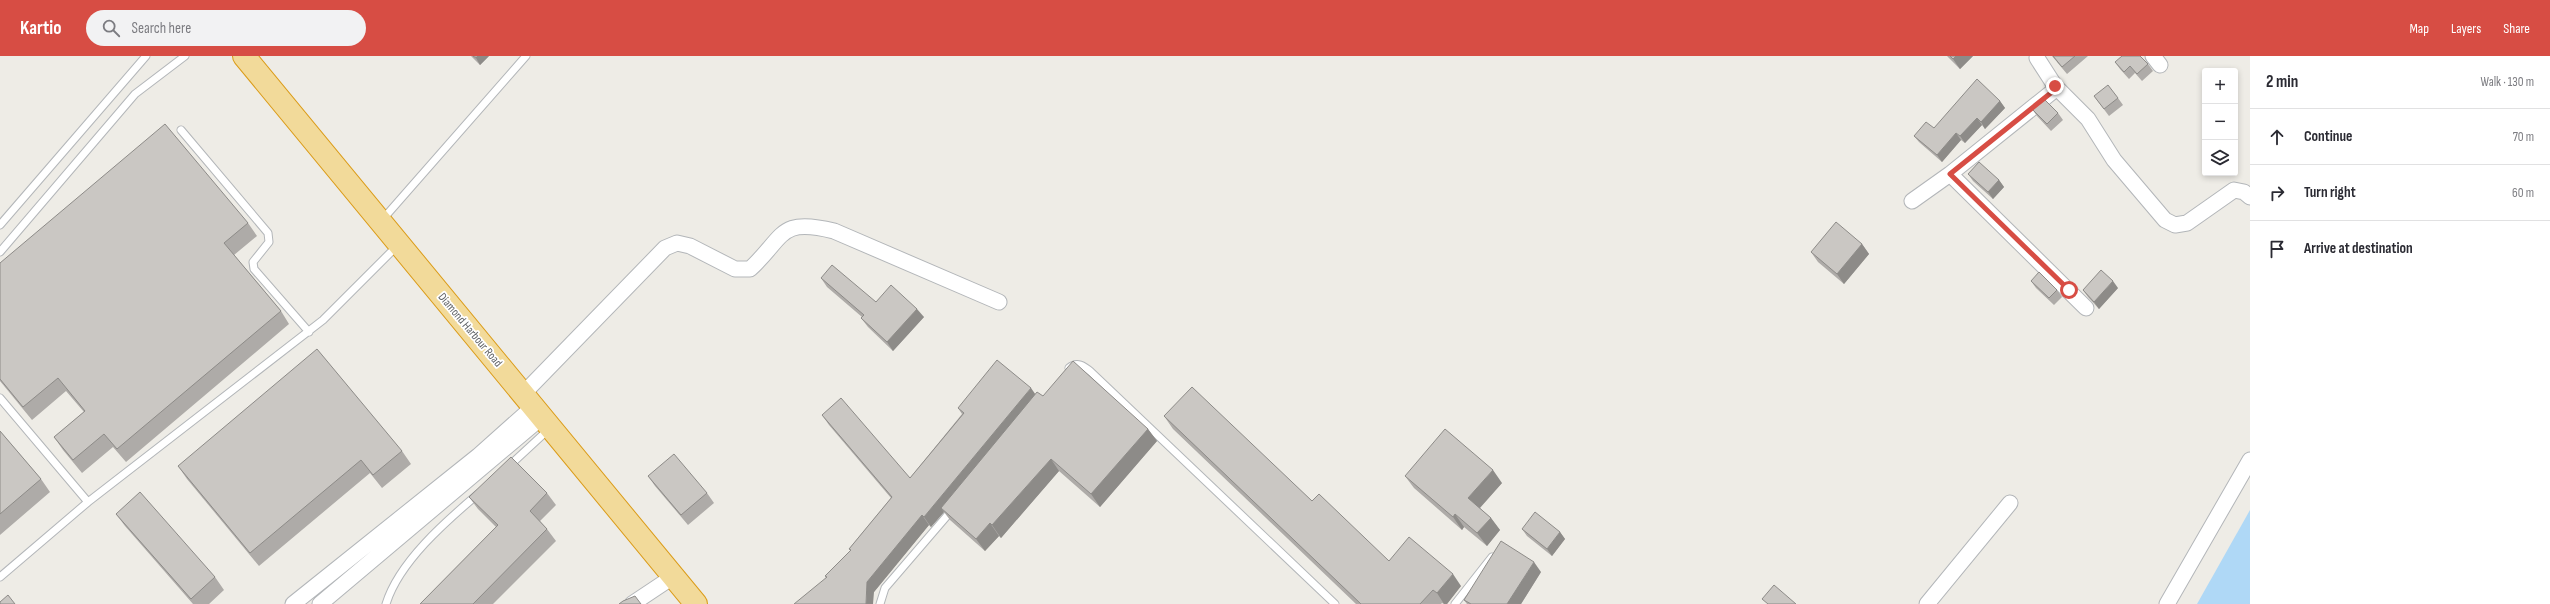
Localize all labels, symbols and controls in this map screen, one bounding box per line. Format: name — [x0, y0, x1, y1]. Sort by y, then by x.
search box — [86, 10, 366, 46]
text: Kartio — [20, 17, 62, 40]
icon: search — [100, 17, 122, 39]
text: Search here — [132, 19, 191, 38]
text: Map — [2409, 20, 2429, 37]
text: Layers — [2451, 20, 2481, 37]
text: Share — [2503, 20, 2530, 37]
map controls — [2202, 68, 2238, 176]
button: + — [2202, 68, 2238, 104]
text: 2 min — [2266, 72, 2298, 92]
text: Walk · 130 m — [2481, 74, 2534, 90]
route end — [2046, 77, 2064, 95]
button: − — [2202, 104, 2238, 140]
icon: ahead — [2266, 126, 2288, 148]
text: Continue — [2304, 127, 2353, 146]
text: 70 m — [2513, 129, 2534, 145]
button: layers — [2202, 140, 2238, 176]
icon: right — [2266, 182, 2288, 204]
text: Turn right — [2304, 183, 2356, 202]
text: 60 m — [2512, 185, 2534, 201]
icon: arrive — [2266, 238, 2288, 260]
text: Arrive at destination — [2304, 239, 2413, 258]
route start — [2060, 281, 2078, 299]
street label: Diamond Harbour Road — [435, 290, 505, 370]

